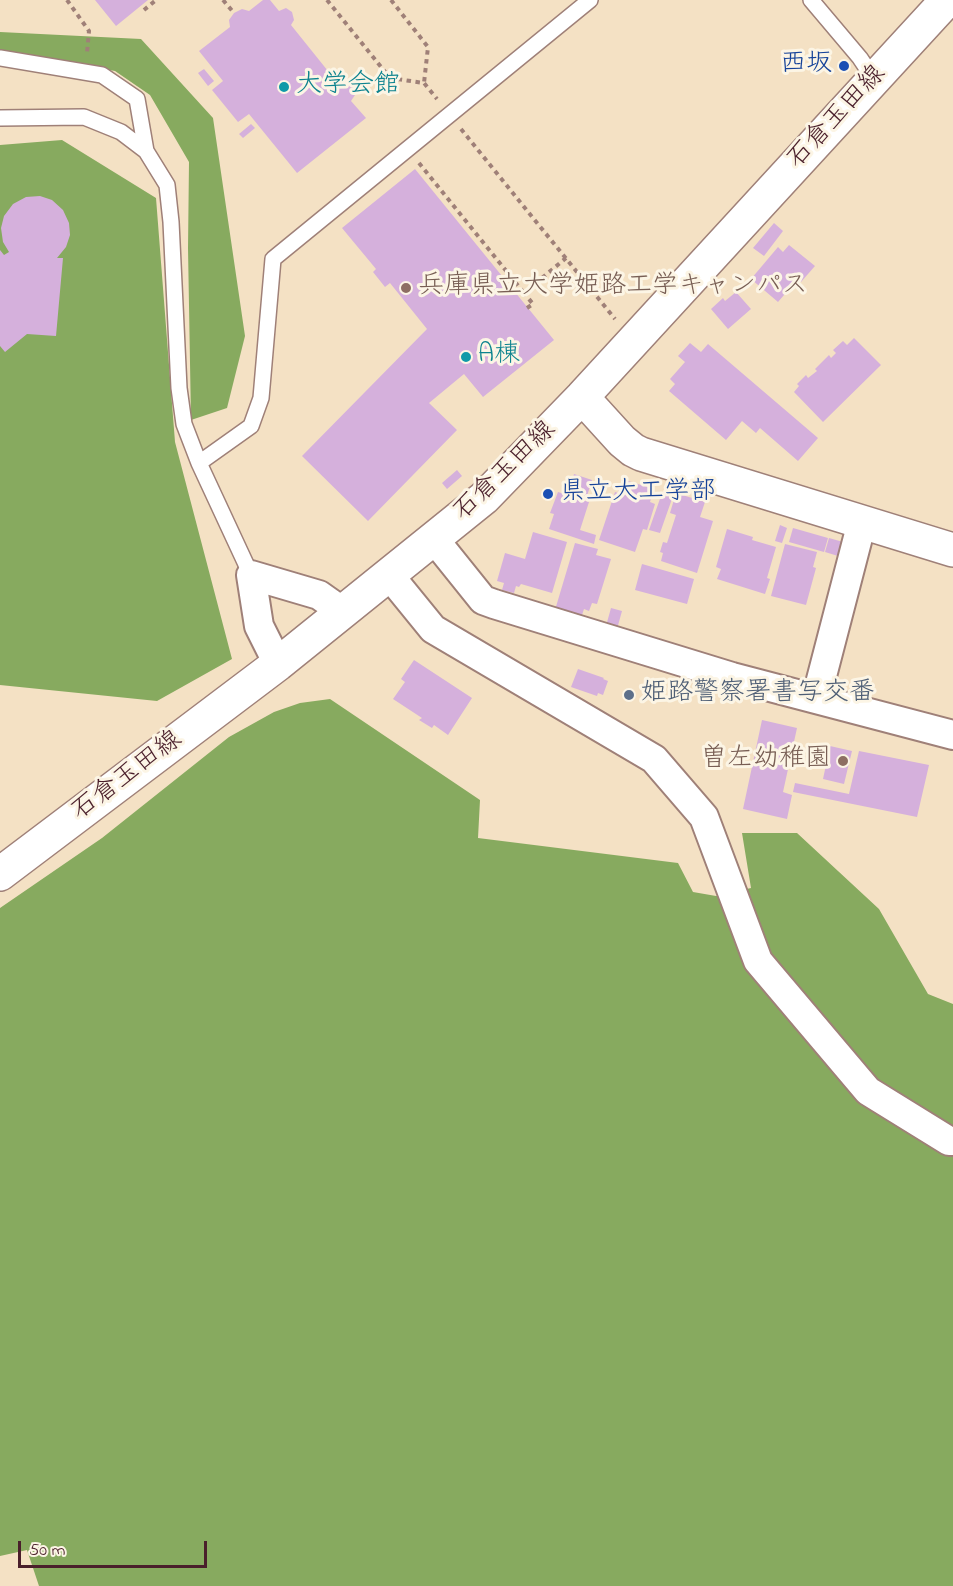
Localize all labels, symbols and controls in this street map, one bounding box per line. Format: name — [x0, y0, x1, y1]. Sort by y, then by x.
place label: 西坂 — [780, 50, 832, 82]
marker: 西坂 — [837, 59, 851, 73]
street label: 石倉玉田線 — [782, 60, 894, 176]
place label: 大学会館 — [296, 71, 400, 103]
marker: 大学会館 — [277, 80, 291, 94]
place label: 兵庫県立大学姫路工学キャンパス — [418, 272, 808, 304]
marker: 兵庫県立大学姫路工学キャンパス — [399, 281, 413, 295]
place label: A棟 — [478, 341, 520, 373]
marker: A棟 — [459, 350, 473, 364]
street label: 石倉玉田線 — [448, 416, 564, 528]
place label: 県立大工学部 — [560, 478, 716, 510]
marker: 県立大工学部 — [541, 487, 555, 501]
place label: 姫路警察署書写交番 — [641, 679, 875, 711]
marker: 姫路警察署書写交番 — [622, 688, 636, 702]
street label: 石倉玉田線 — [67, 725, 189, 829]
place label: 曽左幼稚園 — [701, 745, 831, 777]
marker: 曽左幼稚園 — [836, 754, 850, 768]
scale bar — [21, 1529, 210, 1567]
text: 50 m — [29, 1538, 66, 1564]

